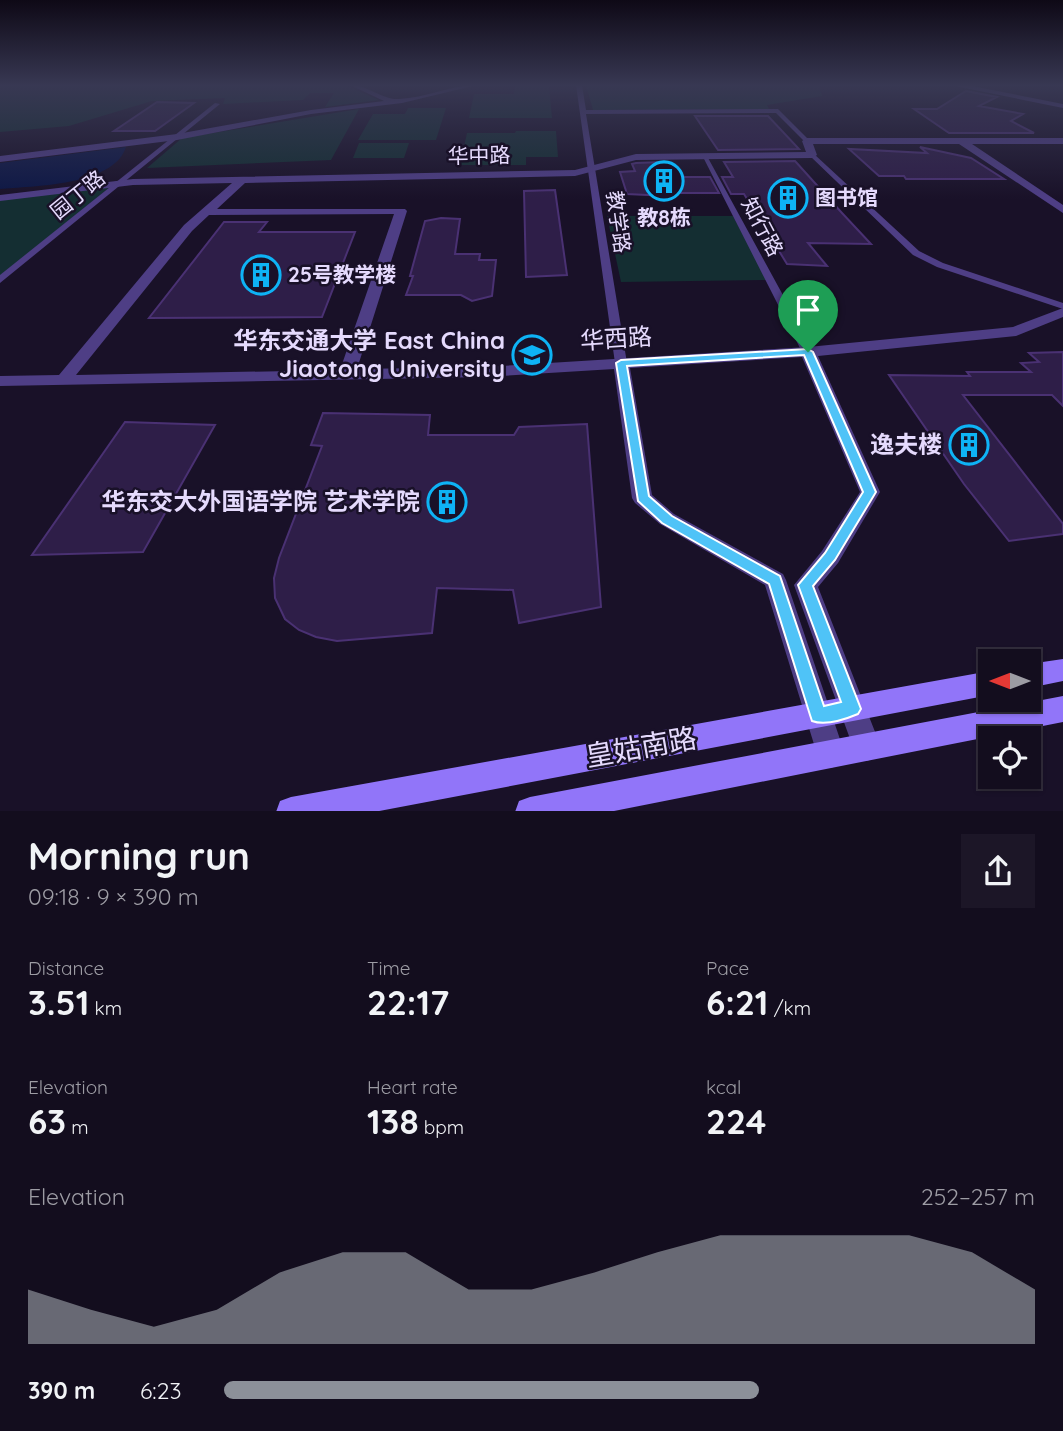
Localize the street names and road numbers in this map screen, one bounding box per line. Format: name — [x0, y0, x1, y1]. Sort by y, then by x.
street label: 华中路 — [447, 141, 511, 169]
street label: 园丁路 — [45, 164, 110, 224]
street label: 教学路 — [602, 189, 636, 255]
street label: 知行路 — [737, 193, 789, 260]
street label: 华西路 — [579, 321, 653, 355]
street label: 皇姑南路 — [583, 720, 699, 773]

